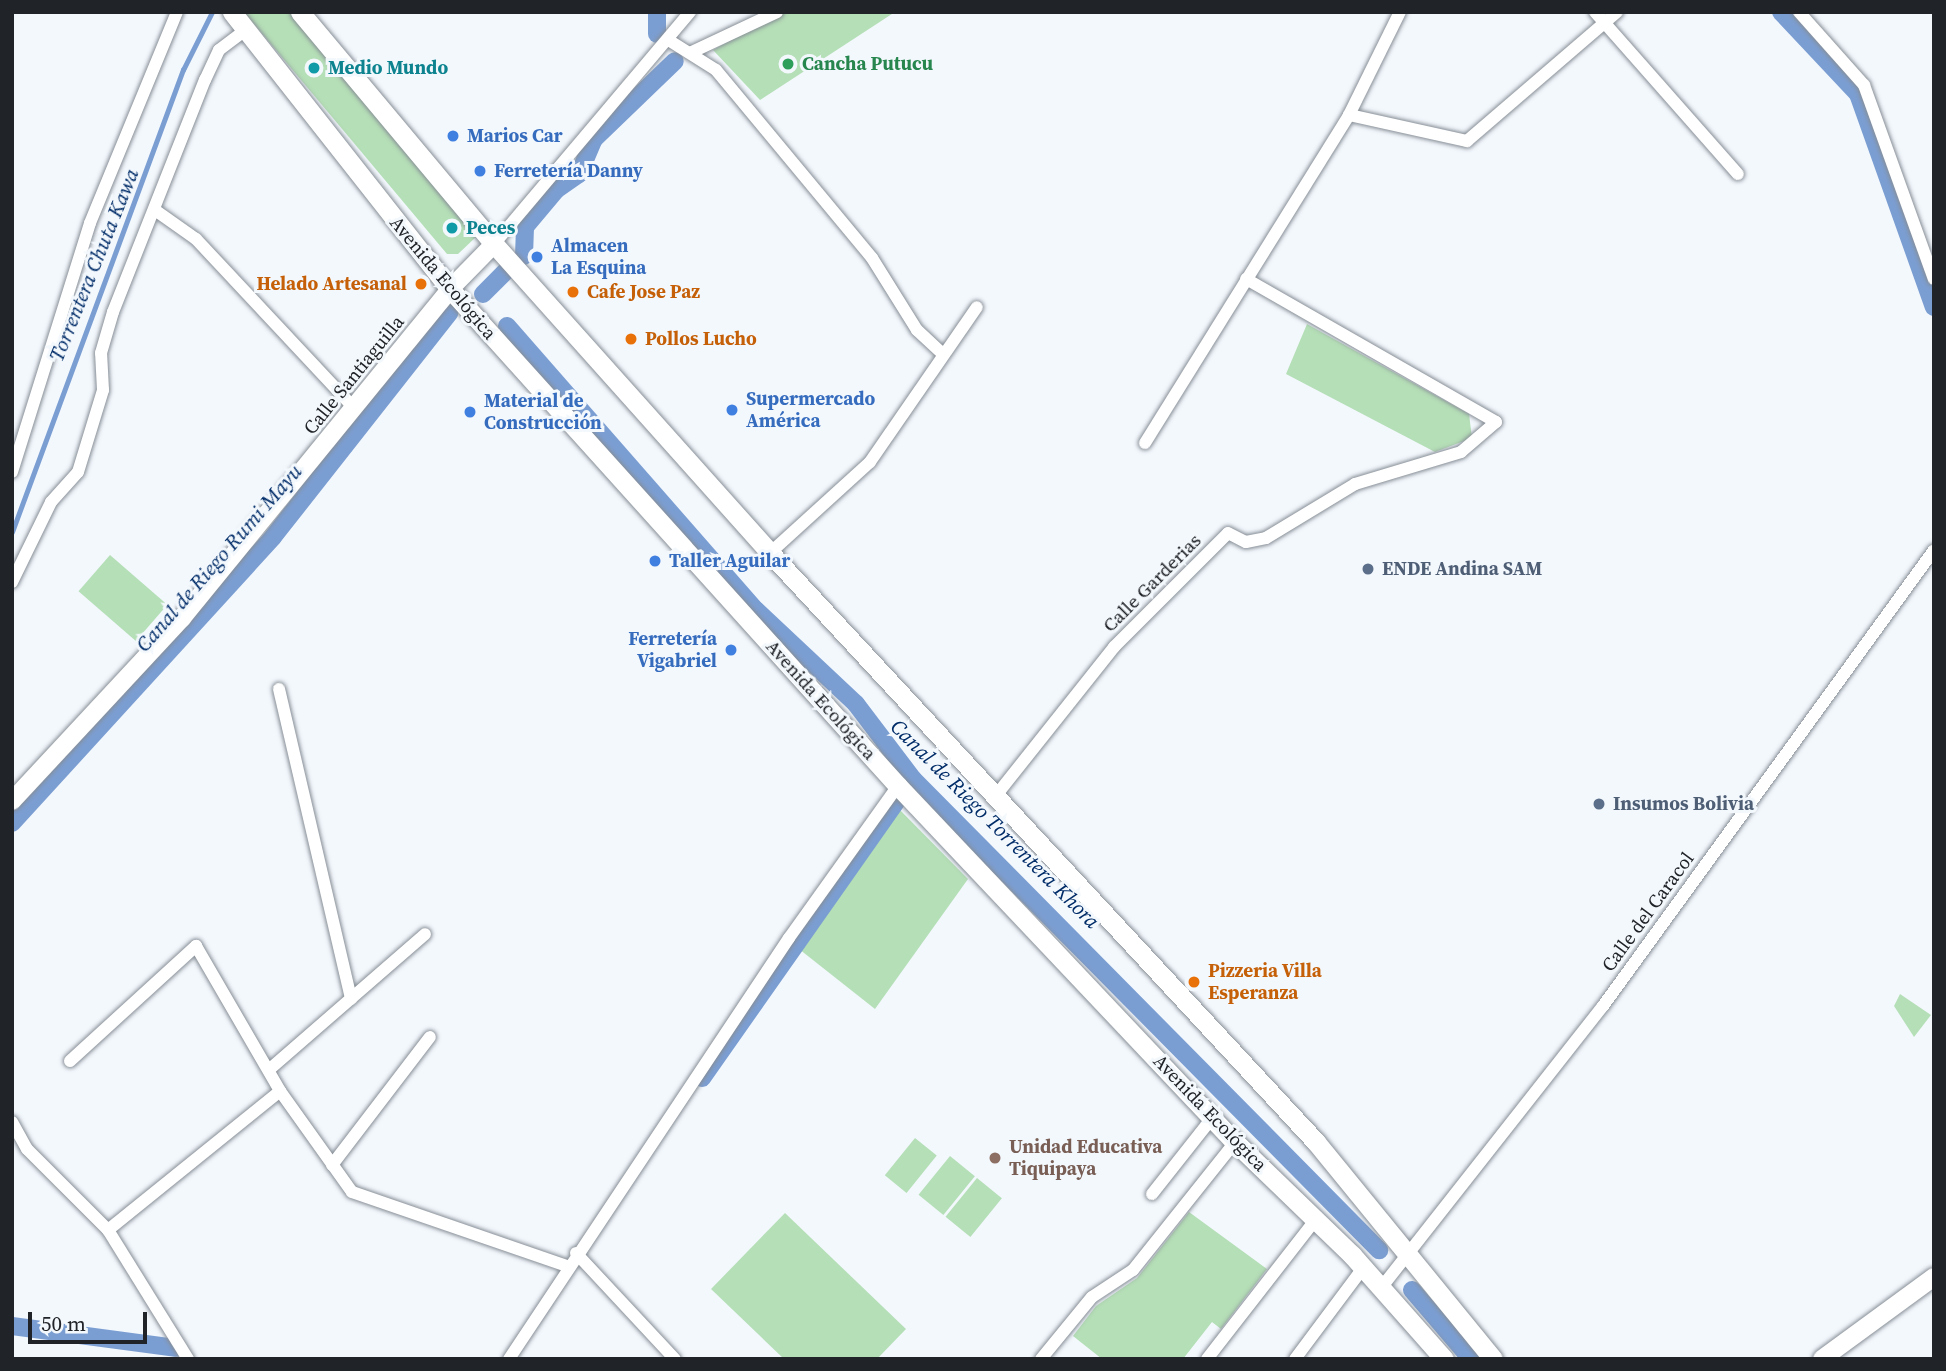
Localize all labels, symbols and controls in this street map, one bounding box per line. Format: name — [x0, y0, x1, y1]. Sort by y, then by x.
place label: Cancha Putucu — [802, 53, 933, 75]
marker: Cancha Putucu — [780, 56, 796, 72]
place label: Medio Mundo — [328, 57, 448, 79]
marker: Medio Mundo — [306, 60, 322, 76]
place label: Marios Car — [467, 125, 563, 147]
marker: Marios Car — [445, 128, 461, 144]
place label: Ferretería Danny — [494, 160, 643, 182]
marker: Ferretería Danny — [472, 163, 488, 179]
water label: Torrentera Chuta Kawa — [44, 165, 144, 365]
street label: Avenida Ecológica — [385, 212, 501, 344]
place label: Peces — [466, 217, 515, 239]
marker: Peces — [444, 220, 460, 236]
place label: Almacen La Esquina — [551, 235, 646, 279]
marker: Almacen La Esquina — [529, 249, 545, 265]
place label: Helado Artesanal — [257, 273, 407, 295]
marker: Helado Artesanal — [413, 276, 429, 292]
place label: Cafe Jose Paz — [587, 281, 700, 303]
marker: Cafe Jose Paz — [565, 284, 581, 300]
street label: Calle Santiaguilla — [299, 311, 409, 439]
place label: Pollos Lucho — [645, 328, 757, 350]
marker: Pollos Lucho — [623, 331, 639, 347]
place label: Supermercado América — [746, 388, 875, 432]
place label: Material de Construcción — [484, 390, 602, 434]
marker: Supermercado América — [724, 402, 740, 418]
marker: Material de Construcción — [462, 404, 478, 420]
water label: Canal de Riego Rumi Mayu — [131, 459, 307, 657]
street label: Calle Garderias — [1098, 529, 1206, 637]
place label: Taller Aguilar — [669, 550, 790, 572]
marker: Taller Aguilar — [647, 553, 663, 569]
place label: ENDE Andina SAM — [1382, 558, 1542, 580]
marker: ENDE Andina SAM — [1360, 561, 1376, 577]
place label: Ferretería Vigabriel — [628, 628, 717, 672]
street label: Avenida Ecológica — [761, 635, 881, 765]
marker: Ferretería Vigabriel — [723, 642, 739, 658]
water label: Canal de Riego Torrentera Khora — [885, 714, 1105, 934]
place label: Insumos Bolivia — [1613, 793, 1754, 815]
marker: Insumos Bolivia — [1591, 796, 1607, 812]
street label: Calle del Caracol — [1597, 848, 1699, 976]
place label: Pizzeria Villa Esperanza — [1208, 960, 1322, 1004]
marker: Pizzeria Villa Esperanza — [1186, 974, 1202, 990]
street label: Avenida Ecológica — [1148, 1050, 1272, 1176]
place label: Unidad Educativa Tiquipaya — [1009, 1136, 1162, 1180]
marker: Unidad Educativa Tiquipaya — [987, 1150, 1003, 1166]
scale bar — [32, 1298, 150, 1342]
text: 50 m — [41, 1309, 86, 1338]

